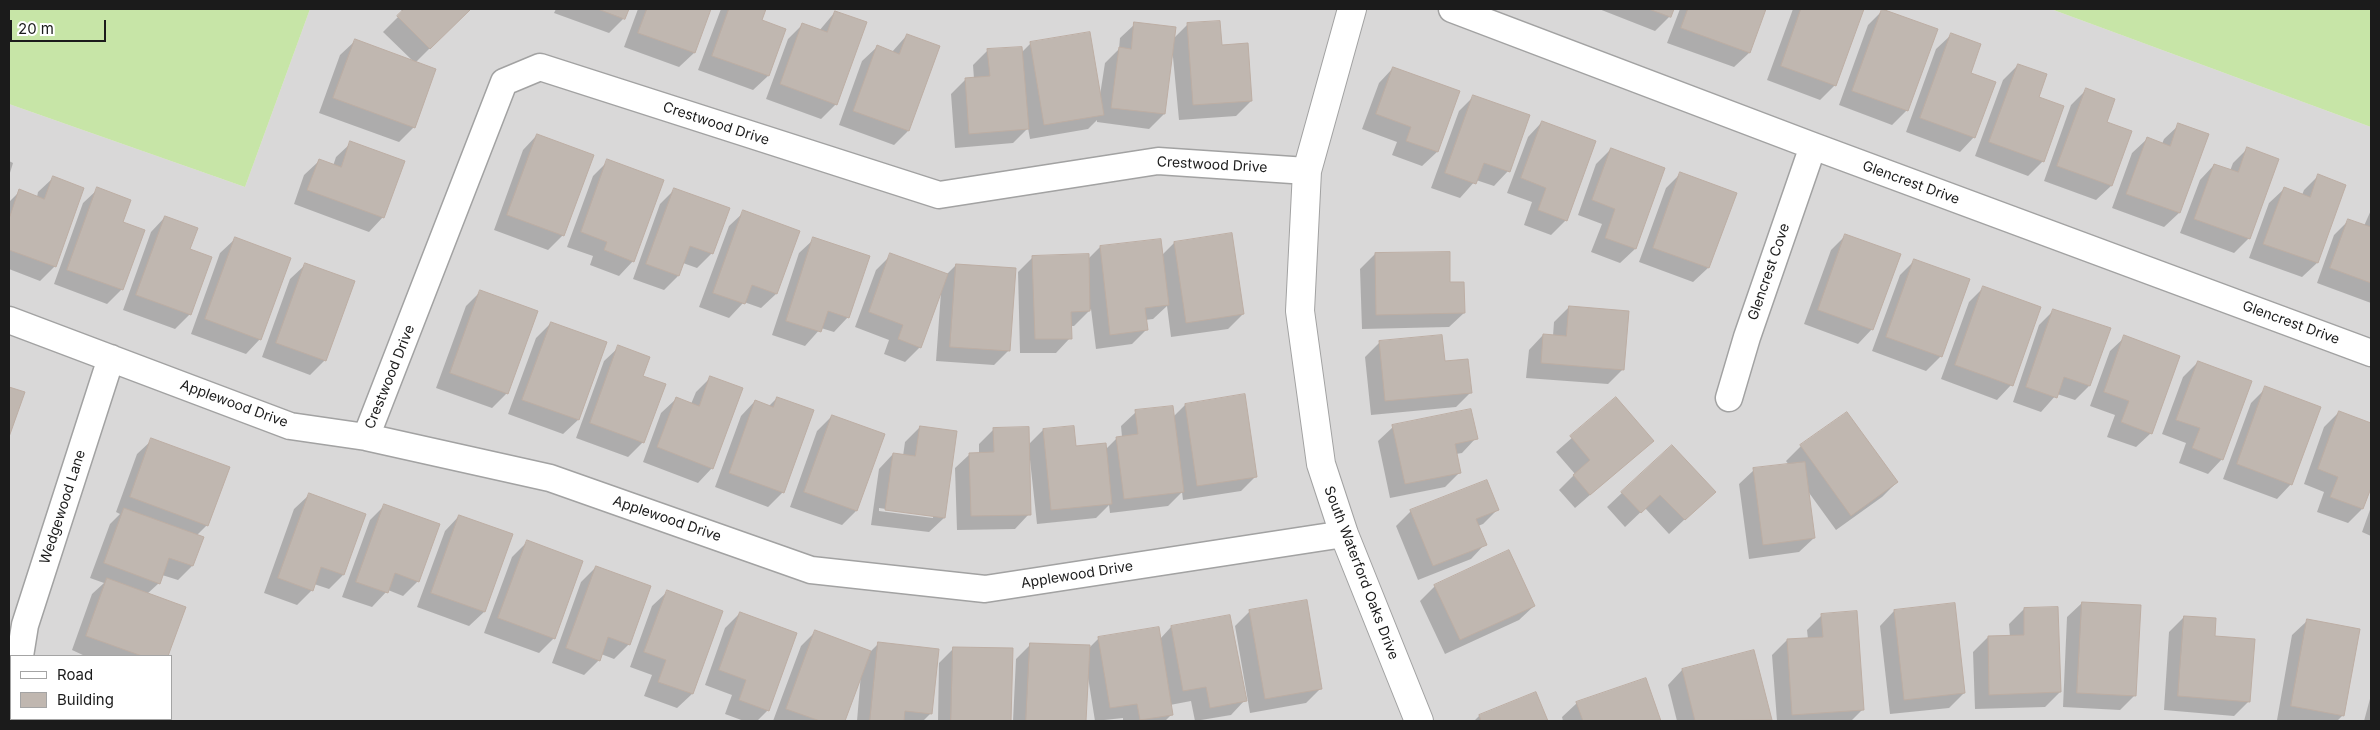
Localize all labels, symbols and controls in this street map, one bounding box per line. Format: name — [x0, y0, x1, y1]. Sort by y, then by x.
scale bar — [12, 10, 109, 42]
text: 20 m — [18, 19, 54, 38]
street label: Crestwood Drive — [661, 99, 771, 149]
street label: Crestwood Drive — [1156, 154, 1268, 176]
street label: Glencrest Drive — [1860, 158, 1962, 208]
street label: Glencrest Cove — [1745, 221, 1793, 323]
street label: Glencrest Drive — [2240, 298, 2342, 348]
street label: Crestwood Drive — [361, 322, 419, 432]
street label: Applewood Drive — [178, 377, 290, 431]
street label: Wedgewood Lane — [37, 448, 89, 566]
street label: South Waterford Oaks Drive — [1320, 484, 1402, 662]
street label: Applewood Drive — [611, 493, 723, 545]
street label: Applewood Drive — [1020, 558, 1134, 592]
legend — [10, 655, 172, 720]
text: Road — [57, 665, 93, 684]
text: Building — [57, 690, 114, 709]

